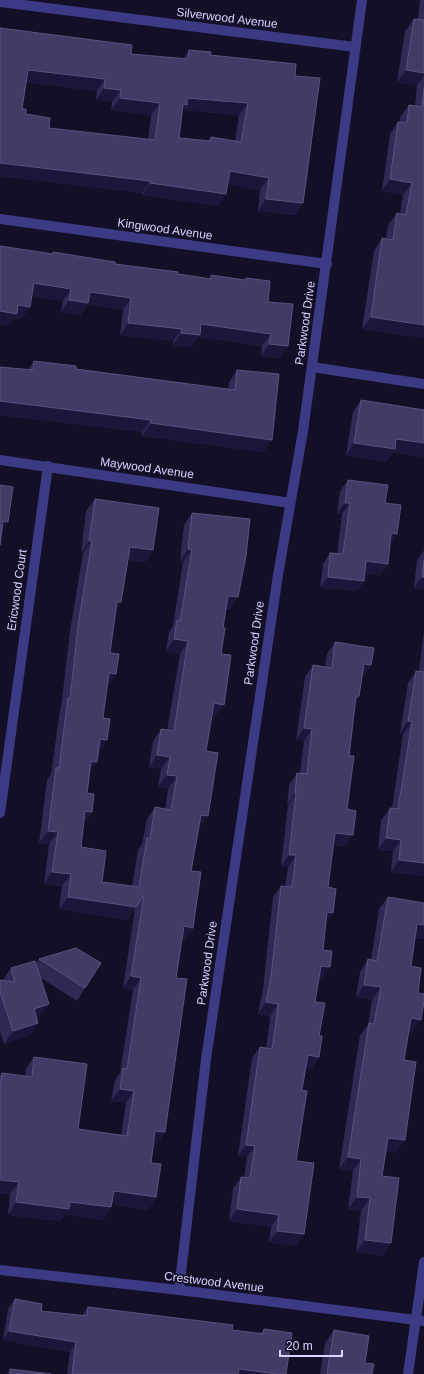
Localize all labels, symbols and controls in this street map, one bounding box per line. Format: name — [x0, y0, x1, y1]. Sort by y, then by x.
street label: Silverwood Avenue — [176, 5, 279, 31]
street label: Kingwood Avenue — [117, 215, 214, 243]
street label: Parkwood Drive — [292, 280, 318, 366]
street label: Maywood Avenue — [99, 454, 195, 482]
street label: Ericwood Court — [4, 548, 30, 632]
street label: Parkwood Drive — [241, 600, 267, 686]
street label: Parkwood Drive — [194, 920, 220, 1006]
street label: Crestwood Avenue — [163, 1269, 265, 1295]
scale bar — [280, 1332, 342, 1358]
text: 20 m — [286, 1339, 313, 1353]

